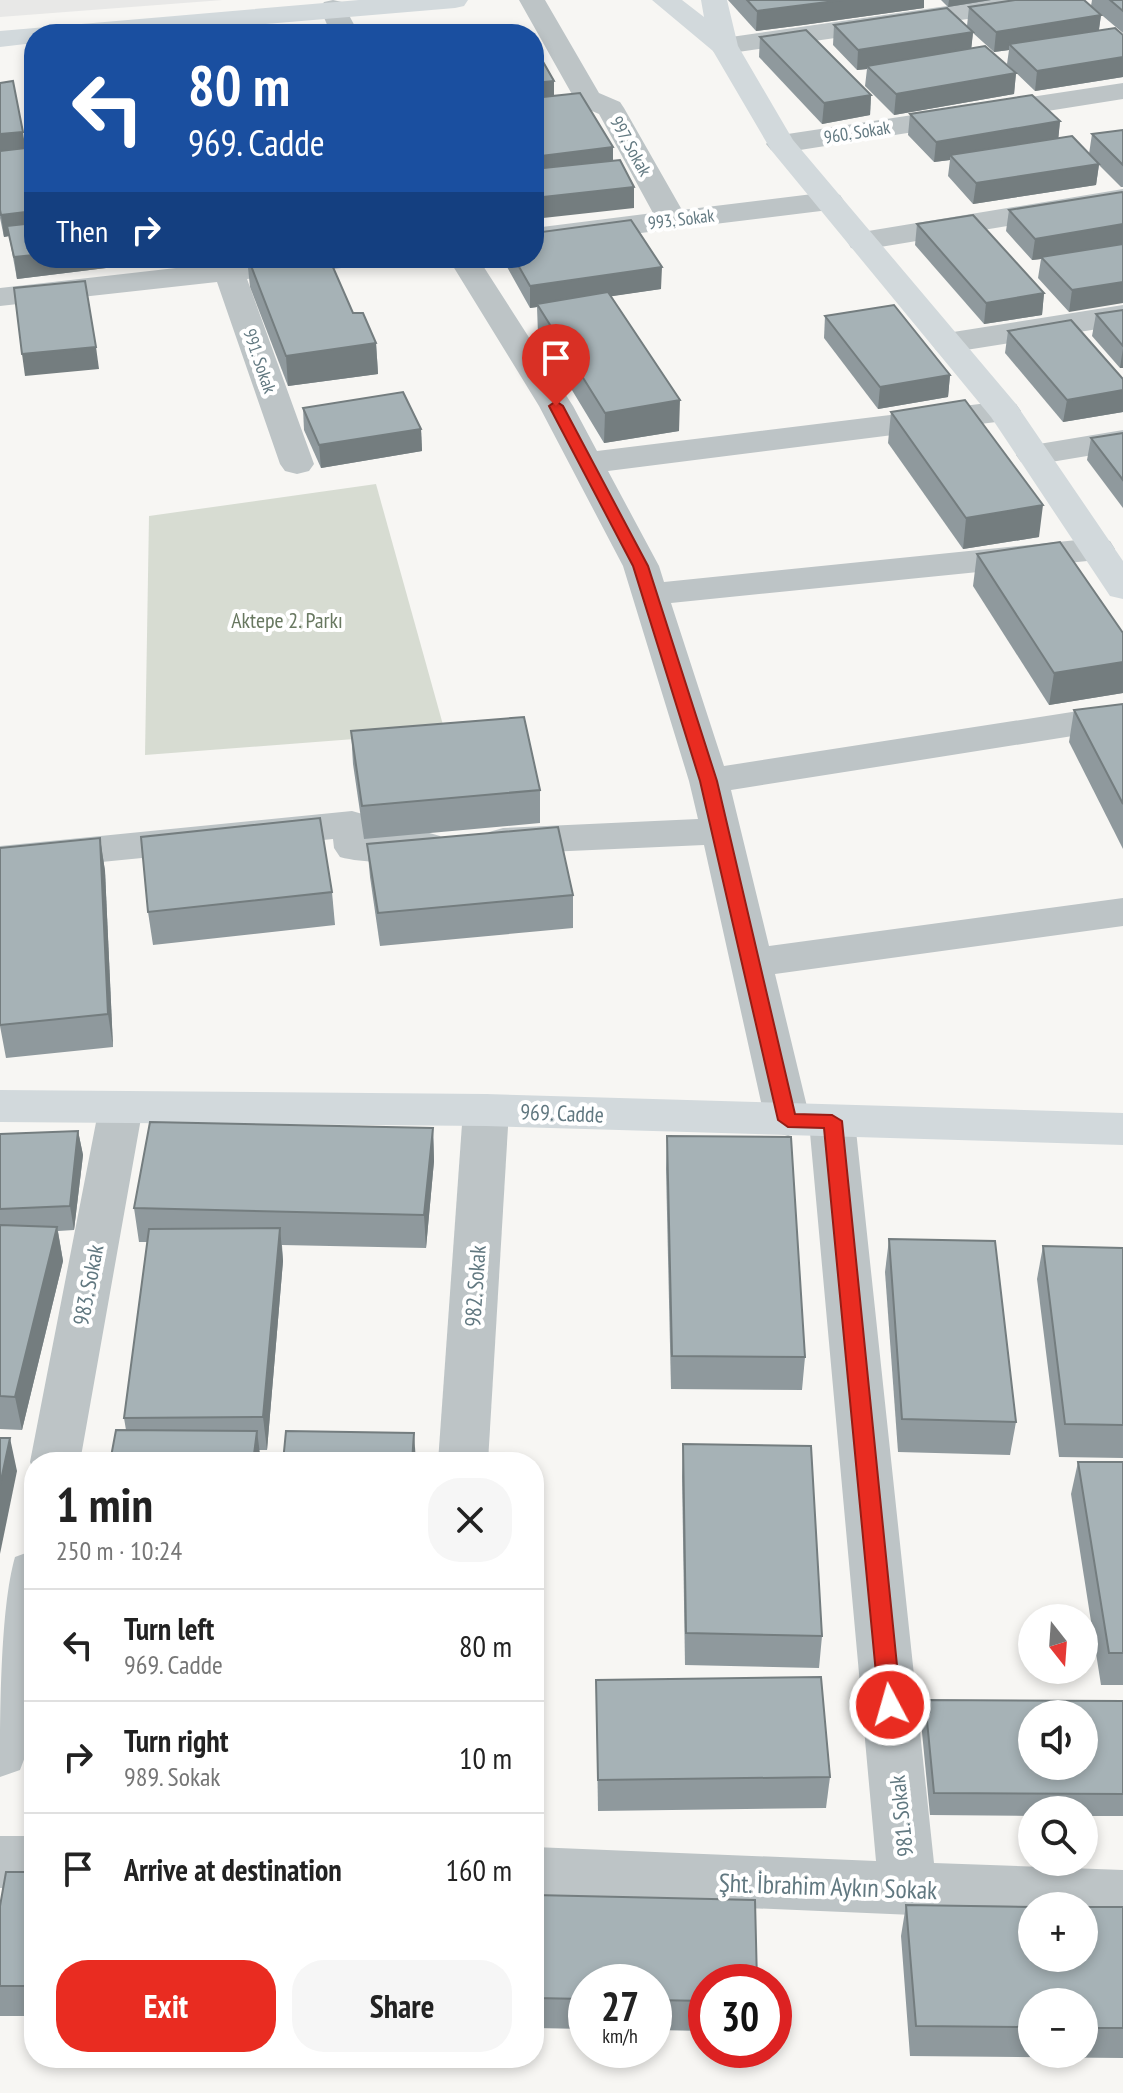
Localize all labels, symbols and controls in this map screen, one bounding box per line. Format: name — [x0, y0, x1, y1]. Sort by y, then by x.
text: 80 m — [188, 49, 290, 121]
icon: left — [56, 56, 160, 160]
street label: 997. Sokak — [605, 112, 657, 180]
street label: 960. Sokak — [822, 115, 892, 149]
text: 969. Cadde — [188, 119, 325, 166]
street label: 993. Sokak — [646, 204, 716, 234]
icon: right — [124, 208, 168, 252]
text: Then — [56, 211, 108, 250]
pin — [522, 324, 590, 406]
street label: 991. Sokak — [238, 326, 282, 396]
icon: arrive — [534, 336, 578, 380]
park label: Aktepe 2. Parkı — [231, 606, 343, 634]
street label: 969. Cadde — [520, 1098, 604, 1128]
street label: 983. Sokak — [66, 1242, 110, 1328]
street label: 982. Sokak — [458, 1244, 492, 1328]
text: 1 min — [56, 1473, 153, 1535]
button: close — [428, 1478, 512, 1562]
text: 250 m · 10:24 — [56, 1534, 182, 1567]
north arrow — [1018, 1604, 1098, 1684]
map controls — [1018, 1604, 1098, 2068]
text: Turn left — [124, 1609, 214, 1648]
icon: left — [56, 1623, 100, 1667]
text: 80 m — [459, 1626, 512, 1665]
text: 969. Cadde — [124, 1648, 223, 1681]
position arrow — [848, 1663, 932, 1747]
button: sound — [1018, 1700, 1098, 1780]
text: Turn right — [124, 1721, 228, 1760]
icon: right — [56, 1735, 100, 1779]
text: 10 m — [459, 1738, 512, 1777]
text: 989. Sokak — [124, 1760, 220, 1793]
street label: 981. Sokak — [883, 1773, 919, 1858]
button: search — [1018, 1796, 1098, 1876]
icon: arrive — [56, 1847, 100, 1891]
text: Arrive at destination — [124, 1850, 342, 1889]
text: 160 m — [446, 1850, 512, 1889]
street label: Şht. İbrahim Aykın Sokak — [718, 1866, 938, 1906]
button: + — [1018, 1892, 1098, 1972]
button: Exit — [56, 1960, 276, 2052]
button: Share — [292, 1960, 512, 2052]
speed limit sign: 30 — [688, 1964, 792, 2068]
text: 27 — [601, 1980, 639, 2032]
button: − — [1018, 1988, 1098, 2068]
text: km/h — [602, 2023, 638, 2049]

